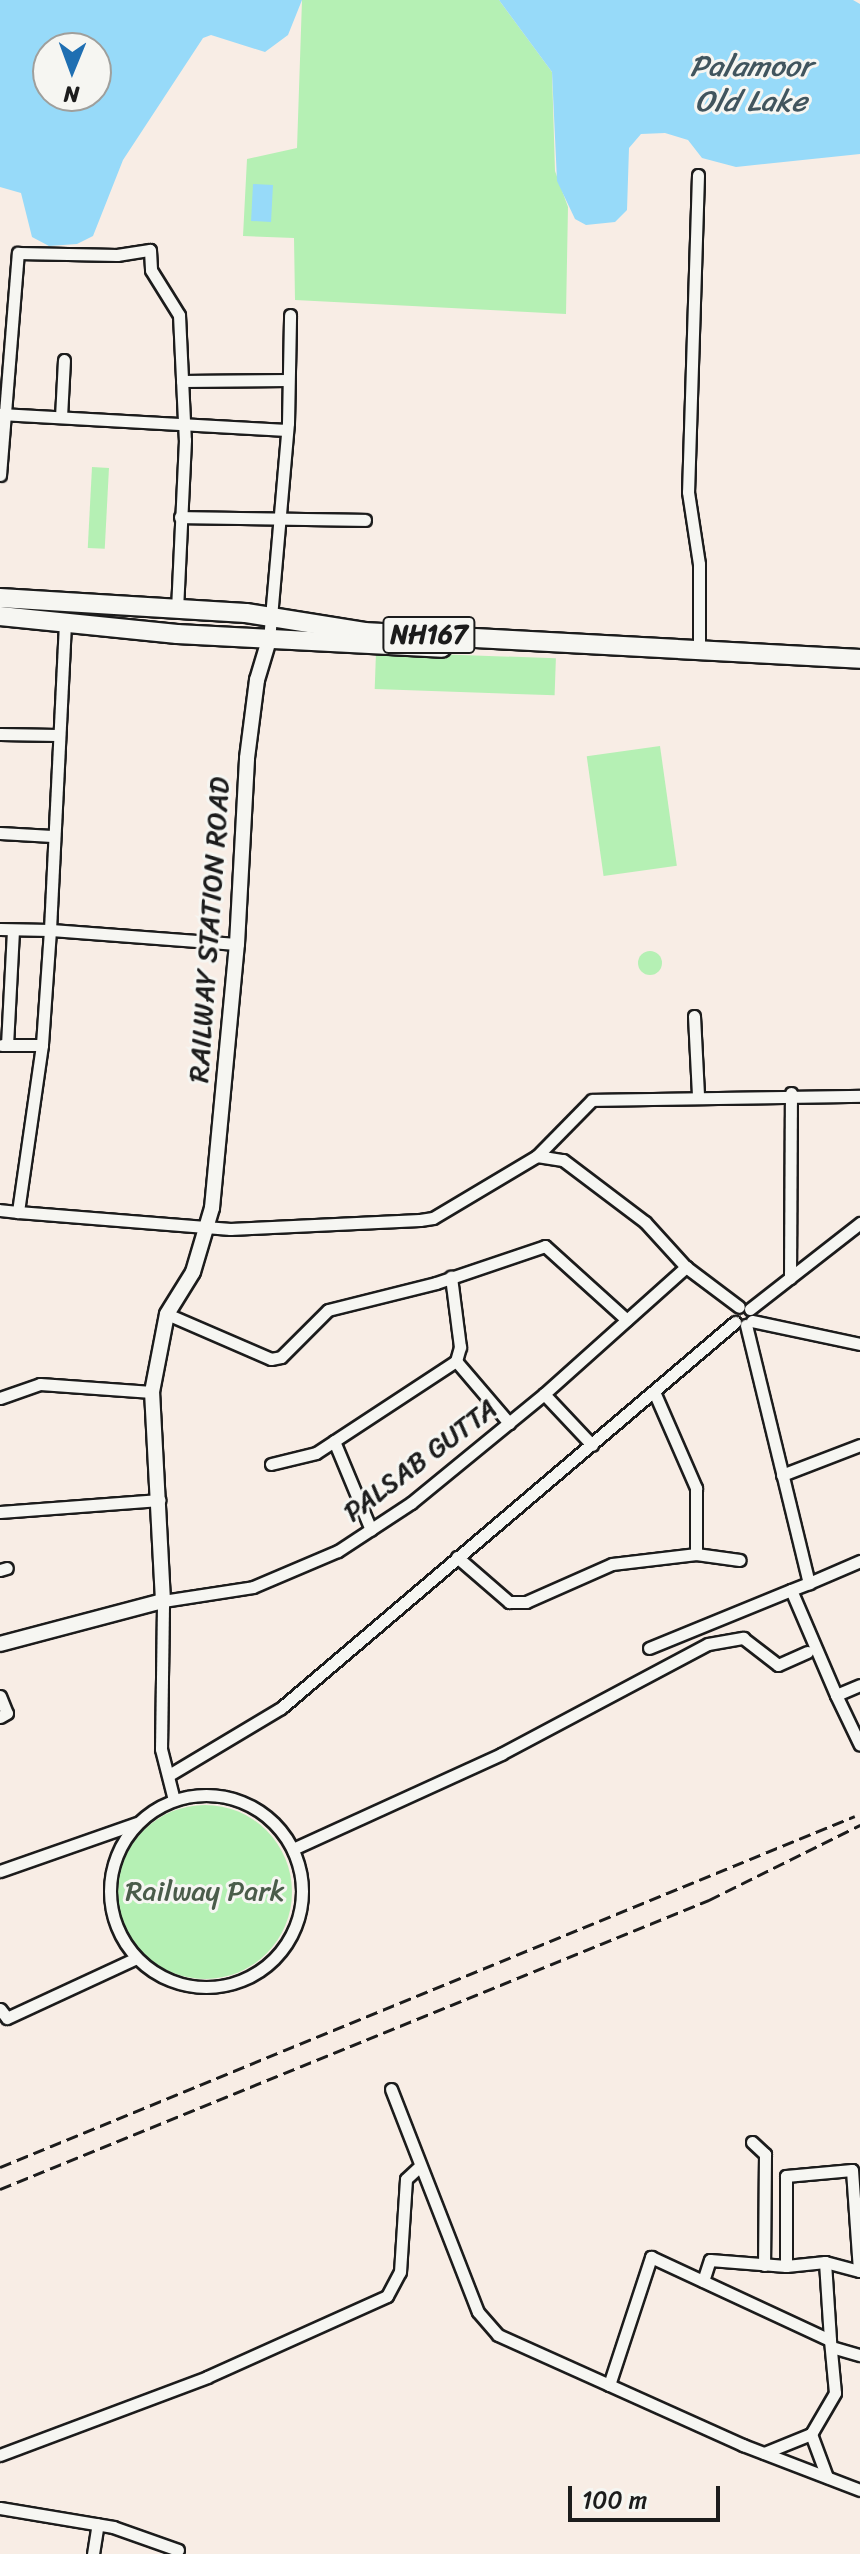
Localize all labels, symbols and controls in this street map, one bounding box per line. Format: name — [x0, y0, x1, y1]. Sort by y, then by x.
north arrow — [32, 32, 112, 112]
water label: Palamoor Old Lake — [690, 48, 812, 118]
text: N — [64, 75, 80, 114]
road number: NH167 — [381, 613, 477, 657]
street label: RAILWAY STATION ROAD — [182, 777, 236, 1083]
street label: PALSAB GUTTA — [337, 1391, 503, 1529]
park label: Railway Park — [125, 1874, 285, 1908]
scale bar — [572, 2470, 724, 2520]
text: 100 m — [582, 2479, 647, 2521]

